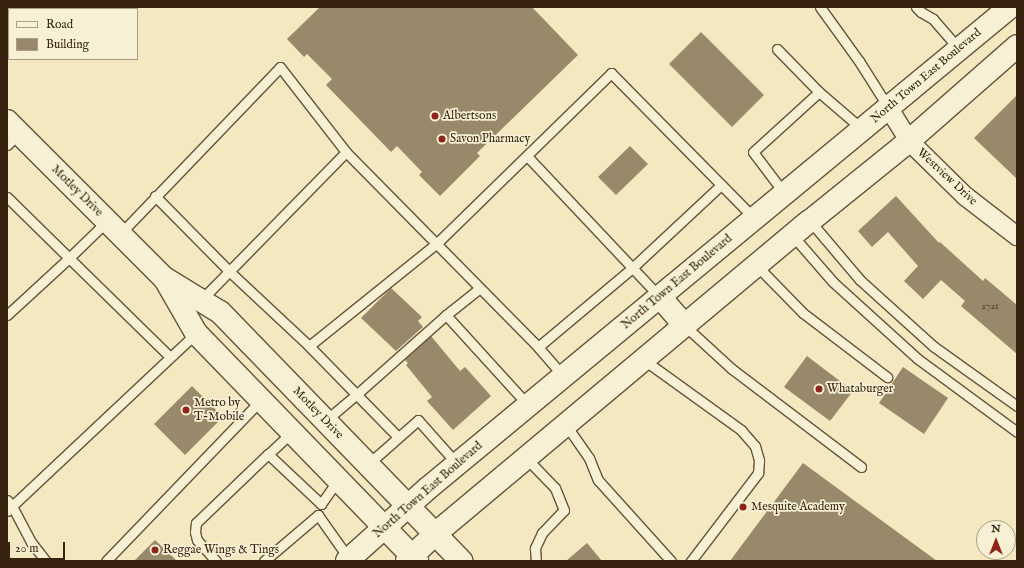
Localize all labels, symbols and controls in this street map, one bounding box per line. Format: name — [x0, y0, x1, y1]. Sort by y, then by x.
legend — [8, 8, 138, 60]
text: Road — [46, 17, 73, 32]
street label: North Town East Boulevard — [868, 26, 984, 126]
text: Building — [46, 37, 89, 52]
place label: Albertsons — [443, 109, 496, 123]
marker: Albertsons — [430, 111, 440, 121]
place label: Savon Pharmacy — [450, 132, 530, 146]
marker: Savon Pharmacy — [437, 134, 447, 144]
street label: Westview Drive — [914, 145, 980, 209]
street label: Motley Drive — [48, 162, 106, 220]
street label: North Town East Boulevard — [619, 232, 735, 332]
house number: 2721 — [981, 301, 999, 313]
place label: Whataburger — [827, 382, 893, 396]
street label: Motley Drive — [290, 384, 346, 442]
marker: Whataburger — [814, 384, 824, 394]
place label: Metro by T-Mobile — [194, 396, 244, 424]
marker: Metro by T-Mobile — [181, 405, 191, 415]
street label: North Town East Boulevard — [370, 439, 486, 541]
place label: Mesquite Academy — [751, 500, 845, 514]
marker: Mesquite Academy — [738, 502, 748, 512]
north arrow — [976, 520, 1016, 560]
text: N — [991, 522, 1001, 536]
scale bar — [10, 534, 67, 560]
text: 20 m — [15, 541, 38, 556]
place label: Reggae Wings & Tings — [163, 543, 279, 557]
marker: Reggae Wings & Tings — [150, 545, 160, 555]

